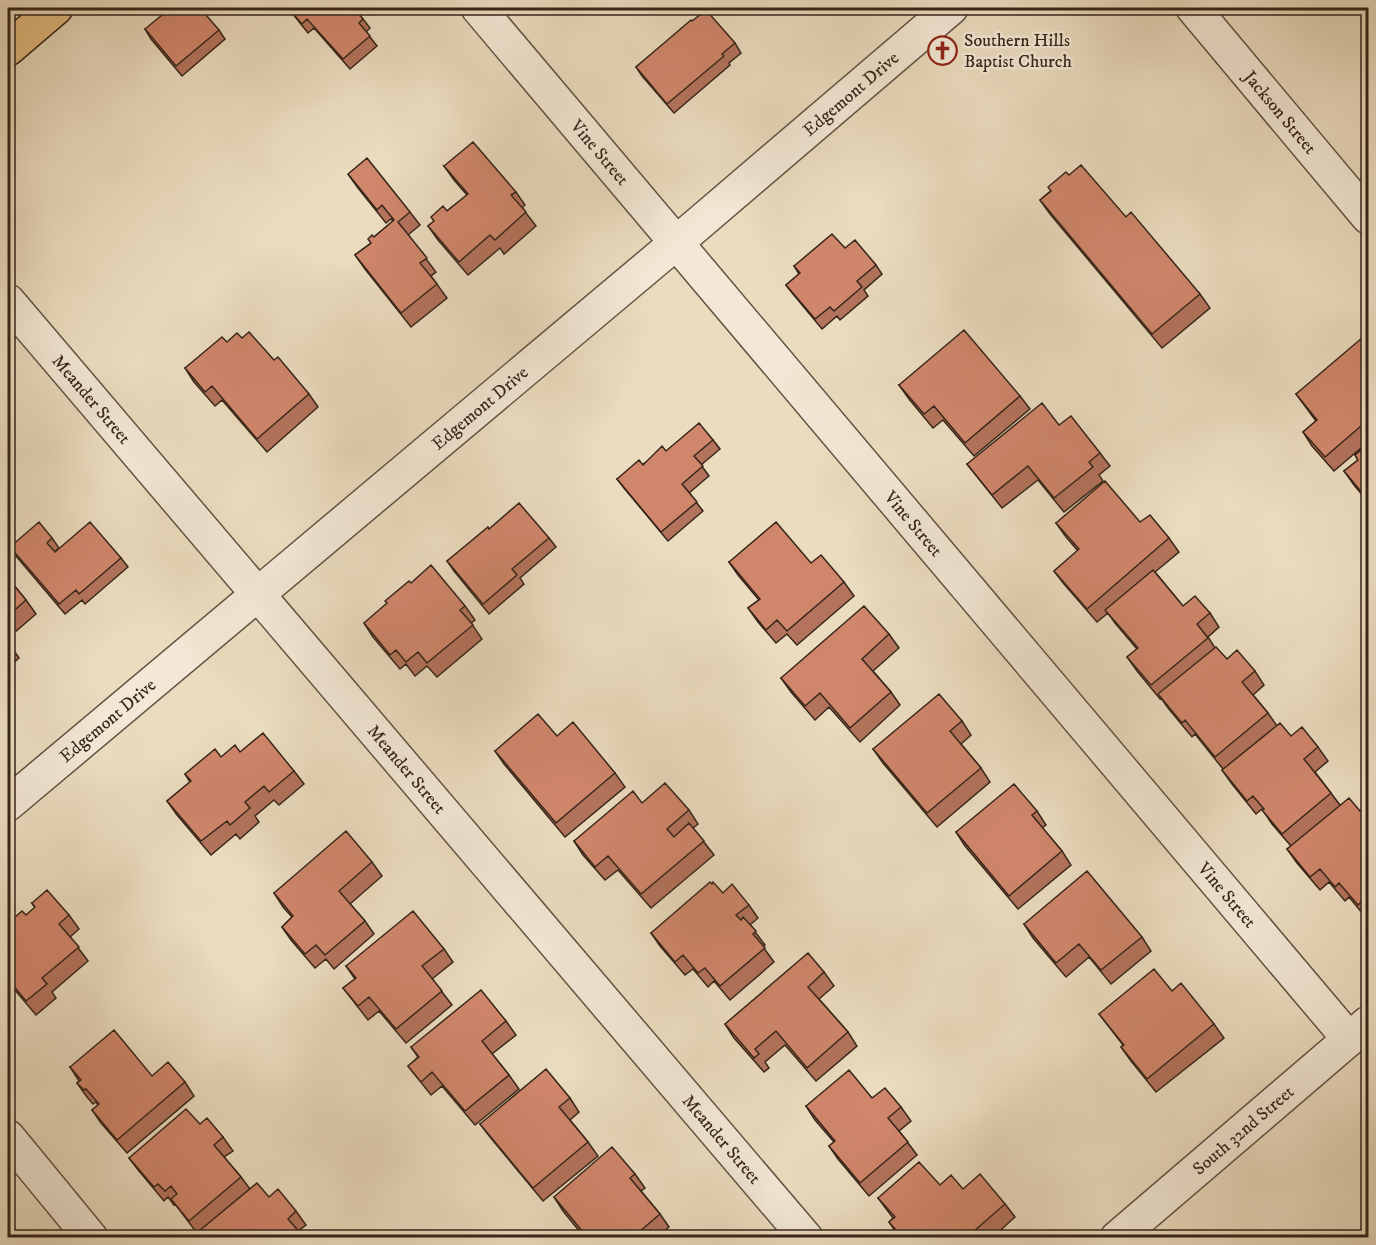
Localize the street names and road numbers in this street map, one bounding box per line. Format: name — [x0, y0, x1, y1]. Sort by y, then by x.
street label: Edgemont Drive — [799, 47, 904, 142]
street label: Jackson Street — [1237, 65, 1321, 159]
street label: Vine Street — [565, 115, 633, 191]
street label: Meander Street — [47, 351, 135, 449]
street label: Edgemont Drive — [428, 362, 533, 455]
street label: Vine Street — [878, 486, 947, 562]
street label: Edgemont Drive — [55, 674, 161, 768]
street label: Meander Street — [362, 721, 450, 819]
street label: Vine Street — [1192, 857, 1261, 933]
street label: South 32nd Street — [1189, 1081, 1299, 1180]
street label: Meander Street — [677, 1091, 765, 1189]

